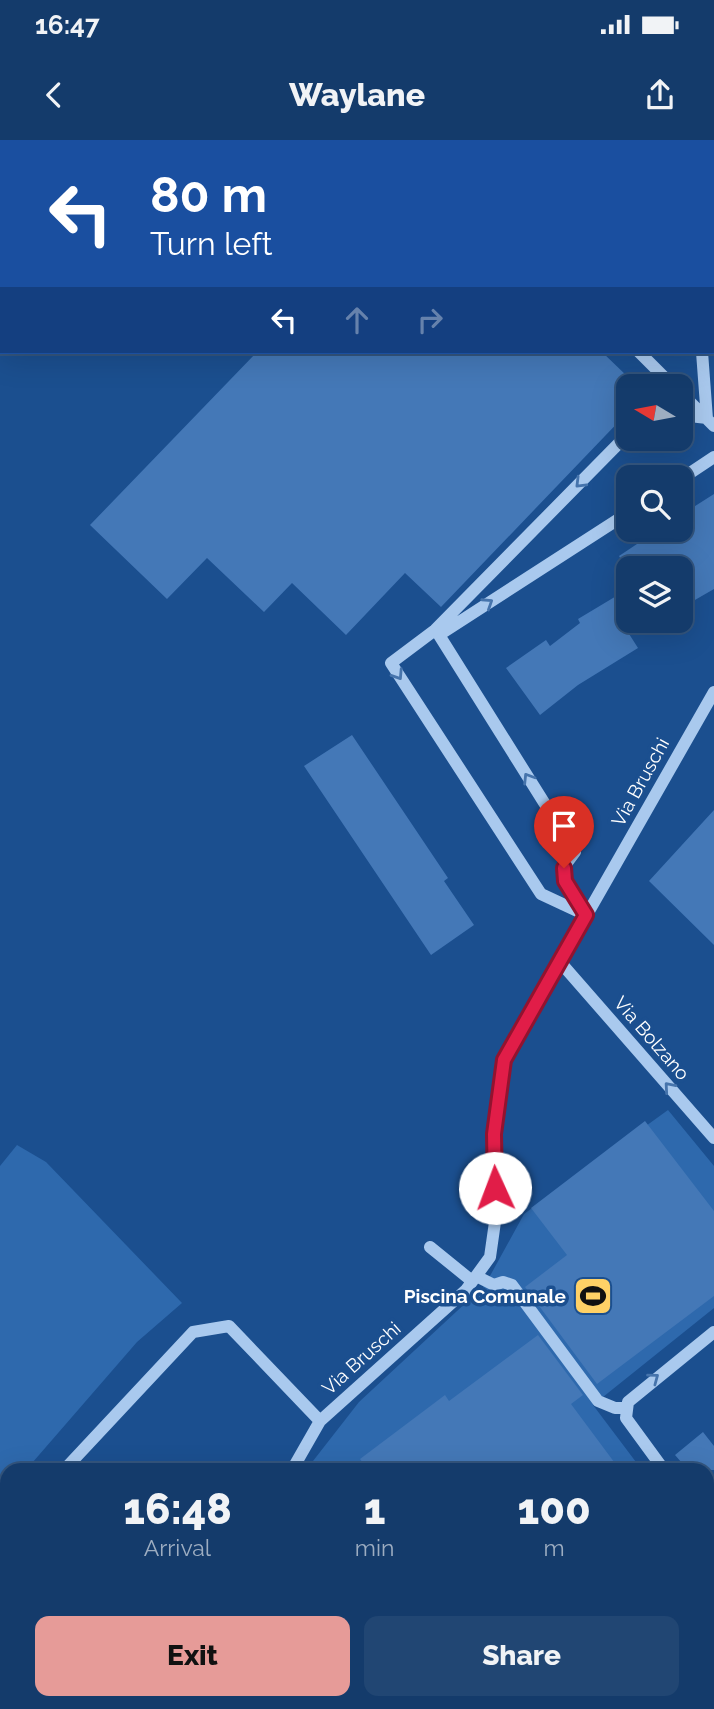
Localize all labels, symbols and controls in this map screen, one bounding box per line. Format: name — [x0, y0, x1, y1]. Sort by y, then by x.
text: 16:47 — [35, 10, 99, 40]
icon: back — [35, 76, 73, 114]
text: Waylane — [289, 76, 425, 113]
icon: share — [641, 76, 679, 114]
text: 80 m — [150, 166, 267, 223]
icon: left — [35, 168, 126, 259]
text: Turn left — [150, 225, 272, 262]
icon: left — [265, 301, 303, 339]
icon: ahead — [338, 301, 376, 339]
icon: right — [411, 301, 449, 339]
north arrow — [616, 374, 693, 452]
map controls — [616, 374, 693, 633]
button: search — [616, 465, 693, 542]
one-way arrow — [576, 474, 589, 487]
button: layers — [616, 556, 693, 633]
one-way arrow — [481, 598, 494, 611]
one-way arrow — [390, 667, 403, 680]
street label: Via Bruschi — [607, 734, 673, 830]
one-way arrow — [524, 773, 537, 786]
pin — [534, 796, 594, 868]
icon: arrive — [545, 807, 583, 845]
street label: Via Bolzano — [610, 992, 694, 1084]
one-way arrow — [665, 1082, 677, 1095]
position arrow — [458, 1151, 532, 1225]
sports icon: Piscina Comunale — [572, 1275, 614, 1317]
place label: Piscina Comunale — [404, 1285, 566, 1307]
street label: Via Bruschi — [317, 1317, 405, 1399]
one-way arrow — [647, 1373, 659, 1386]
text: 16:48 — [123, 1485, 232, 1534]
text: 1 — [364, 1485, 385, 1534]
text: 100 — [518, 1485, 591, 1534]
text: Arrival — [144, 1534, 211, 1561]
text: min — [355, 1534, 394, 1561]
text: m — [544, 1534, 565, 1561]
button: Exit — [35, 1616, 350, 1696]
button: Share — [364, 1616, 679, 1696]

